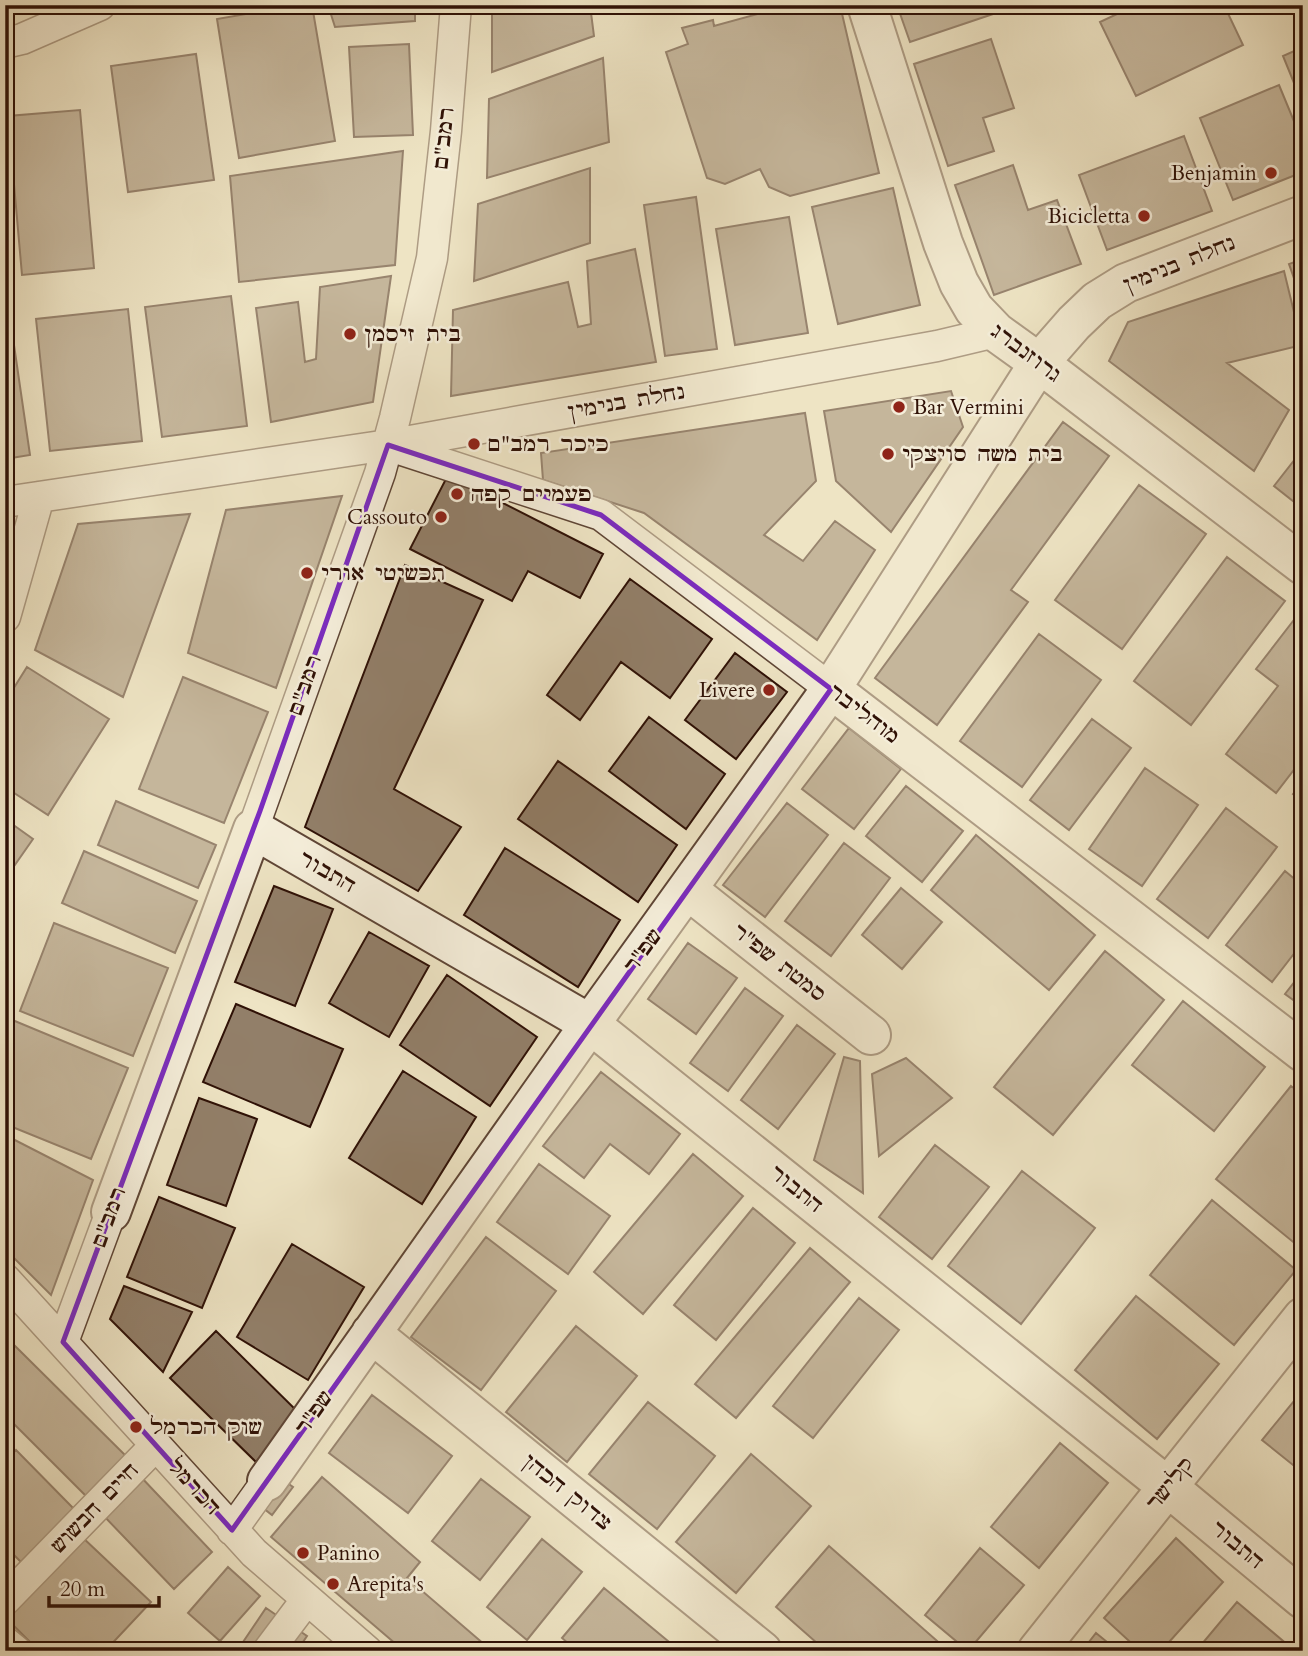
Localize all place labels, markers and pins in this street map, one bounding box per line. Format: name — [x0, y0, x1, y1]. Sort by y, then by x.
place label: Benjamin — [1171, 159, 1257, 188]
marker: Benjamin — [1263, 165, 1279, 181]
place label: Bicicletta — [1048, 202, 1130, 231]
marker: Bicicletta — [1136, 208, 1152, 224]
place label: בית זיסמן — [364, 320, 461, 349]
marker: בית זיסמן — [342, 326, 358, 342]
place label: Bar Vermini — [913, 393, 1024, 422]
marker: Bar Vermini — [891, 399, 907, 415]
place label: כיכר רמב"ם — [488, 430, 609, 459]
marker: כיכר רמב"ם — [466, 436, 482, 452]
place label: בית משה סויצקי — [902, 440, 1063, 469]
marker: בית משה סויצקי — [880, 446, 896, 462]
place label: פעמיים קפה — [471, 480, 592, 509]
marker: פעמיים קפה — [449, 486, 465, 502]
place label: Cassouto — [347, 503, 427, 532]
marker: Cassouto — [433, 509, 449, 525]
place label: תכשיטי אורי — [321, 559, 445, 588]
marker: תכשיטי אורי — [299, 565, 315, 581]
place label: Livere — [699, 676, 755, 705]
marker: Livere — [761, 682, 777, 698]
place label: שוק הכרמל — [150, 1413, 262, 1442]
marker: שוק הכרמל — [128, 1419, 144, 1435]
place label: Panino — [317, 1539, 380, 1568]
marker: Panino — [295, 1545, 311, 1561]
place label: Arepita's — [347, 1570, 424, 1599]
marker: Arepita's — [325, 1576, 341, 1592]

